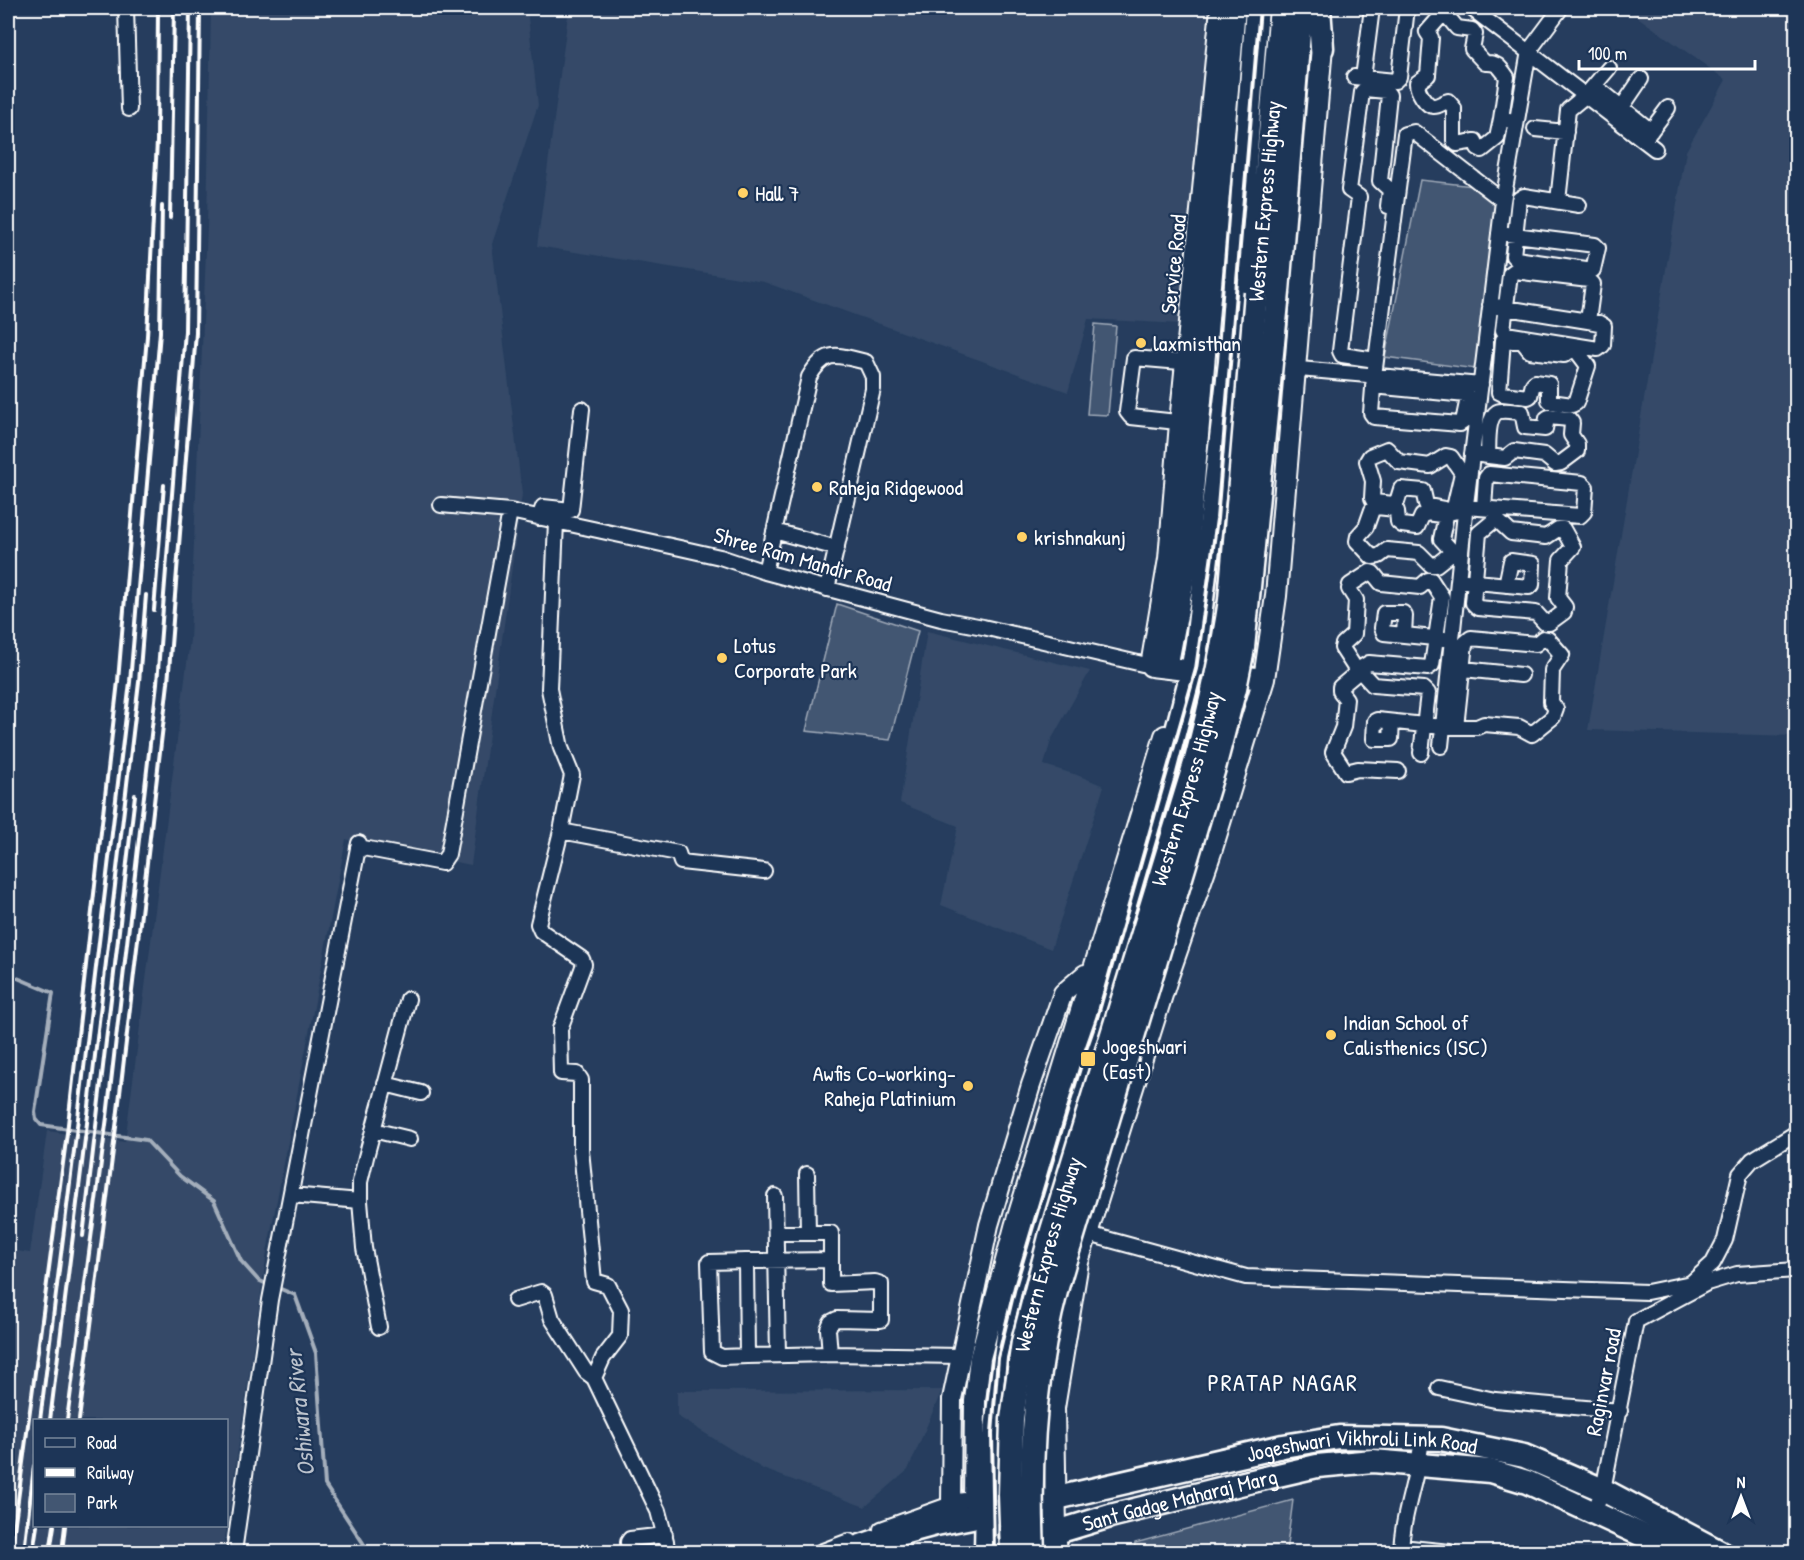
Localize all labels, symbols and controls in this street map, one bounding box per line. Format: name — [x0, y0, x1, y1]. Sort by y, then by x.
scale bar — [1579, 33, 1754, 71]
text: 100 m — [1588, 41, 1627, 66]
street label: Western Express Highway — [1240, 99, 1288, 303]
place label: Hall 7 — [755, 178, 799, 208]
marker: Hall 7 — [736, 186, 750, 200]
street label: Service Road — [1153, 213, 1193, 315]
place label: laxmisthan — [1153, 328, 1241, 358]
marker: laxmisthan — [1134, 336, 1148, 350]
place label: Raheja Ridgewood — [829, 472, 963, 502]
marker: Raheja Ridgewood — [810, 480, 824, 494]
street label: Shree Ram Mandir Road — [711, 519, 896, 599]
place label: krishnakunj — [1034, 522, 1126, 552]
marker: krishnakunj — [1015, 530, 1029, 544]
place label: Lotus Corporate Park — [734, 630, 857, 685]
marker: Lotus Corporate Park — [715, 651, 729, 665]
street label: Western Express Highway — [1143, 688, 1228, 889]
place label: Indian School of Calisthenics (ISC) — [1343, 1007, 1488, 1062]
marker: Indian School of Calisthenics (ISC) — [1324, 1028, 1338, 1042]
place label: Jogeshwari (East) — [1102, 1031, 1187, 1086]
marker: Jogeshwari (East) — [1079, 1050, 1097, 1068]
place label: Awfis Co-working- Raheja Platinium — [813, 1058, 956, 1113]
marker: Awfis Co-working- Raheja Platinium — [961, 1079, 975, 1093]
street label: Western Express Highway — [1007, 1153, 1089, 1354]
street label: Raginvar road — [1578, 1325, 1628, 1438]
water label: Oshiwara River — [276, 1345, 322, 1478]
district label: PRATAP NAGAR — [1208, 1366, 1358, 1398]
legend — [33, 1419, 228, 1527]
street label: Jogeshwari Vikhroli Link Road — [1243, 1422, 1481, 1469]
text: Road — [87, 1430, 117, 1455]
text: Railway — [87, 1460, 134, 1485]
street label: Sant Gadge Maharaj Marg — [1079, 1461, 1280, 1539]
north arrow — [1711, 1467, 1771, 1527]
text: N — [1737, 1471, 1746, 1493]
text: Park — [87, 1490, 118, 1515]

